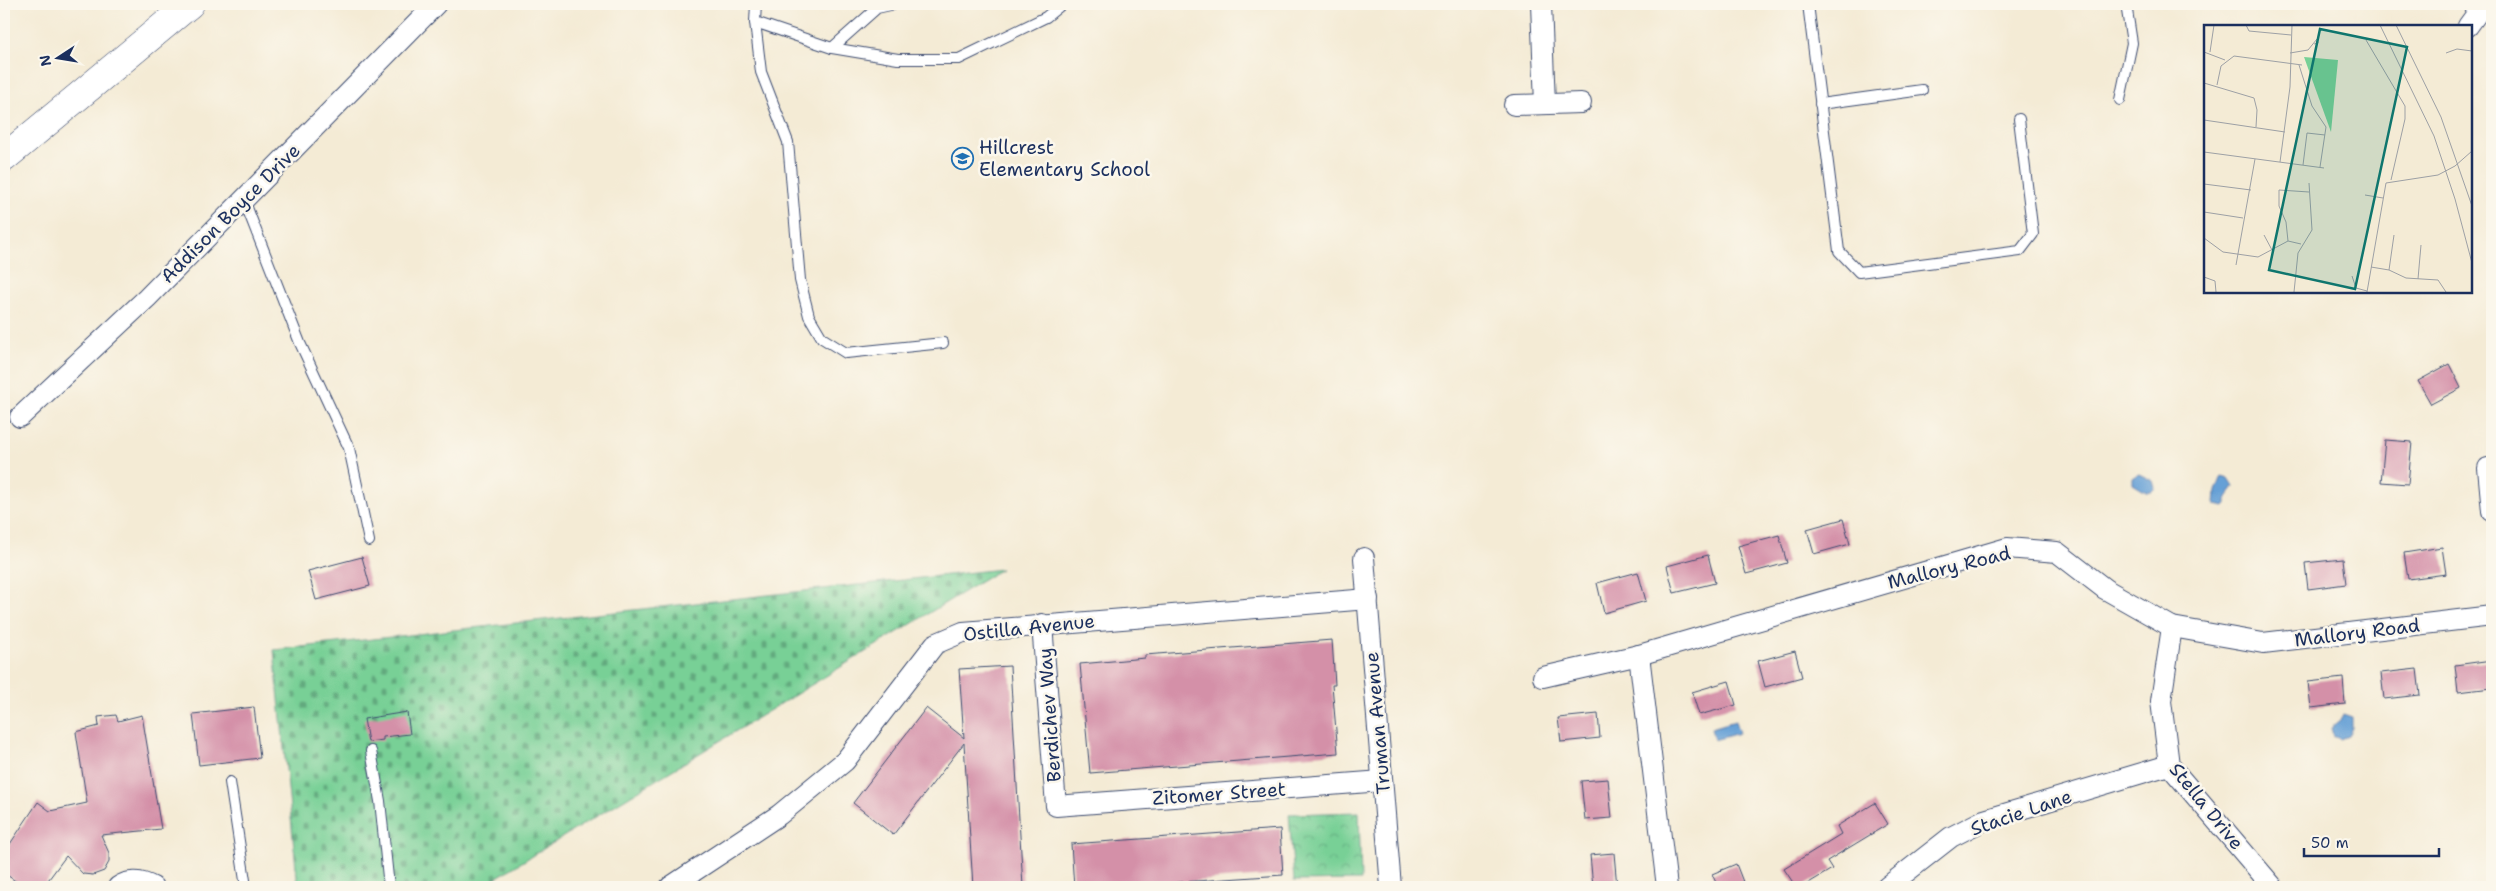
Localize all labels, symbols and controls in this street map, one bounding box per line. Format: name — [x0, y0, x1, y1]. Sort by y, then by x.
inset map — [2204, 25, 2471, 292]
north arrow — [32, 32, 82, 82]
text: N — [35, 53, 55, 68]
place label: Hillcrest Elementary School — [979, 135, 1150, 182]
street label: Addison Boyce Drive — [155, 138, 306, 289]
school or university icon: Hillcrest Elementary School — [951, 146, 975, 170]
street label: Mallory Road — [1885, 540, 2013, 595]
street label: Ostilla Avenue — [962, 608, 1096, 647]
street label: Mallory Road — [2293, 612, 2421, 653]
street label: Berdichev Way — [1032, 647, 1067, 783]
street label: Truman Avenue — [1359, 651, 1396, 795]
street label: Stella Drive — [2164, 758, 2249, 855]
street label: Zitomer Street — [1151, 776, 1287, 811]
street label: Stacie Lane — [1967, 783, 2075, 841]
scale bar — [2304, 826, 2438, 858]
text: 50 m — [2311, 833, 2349, 853]

